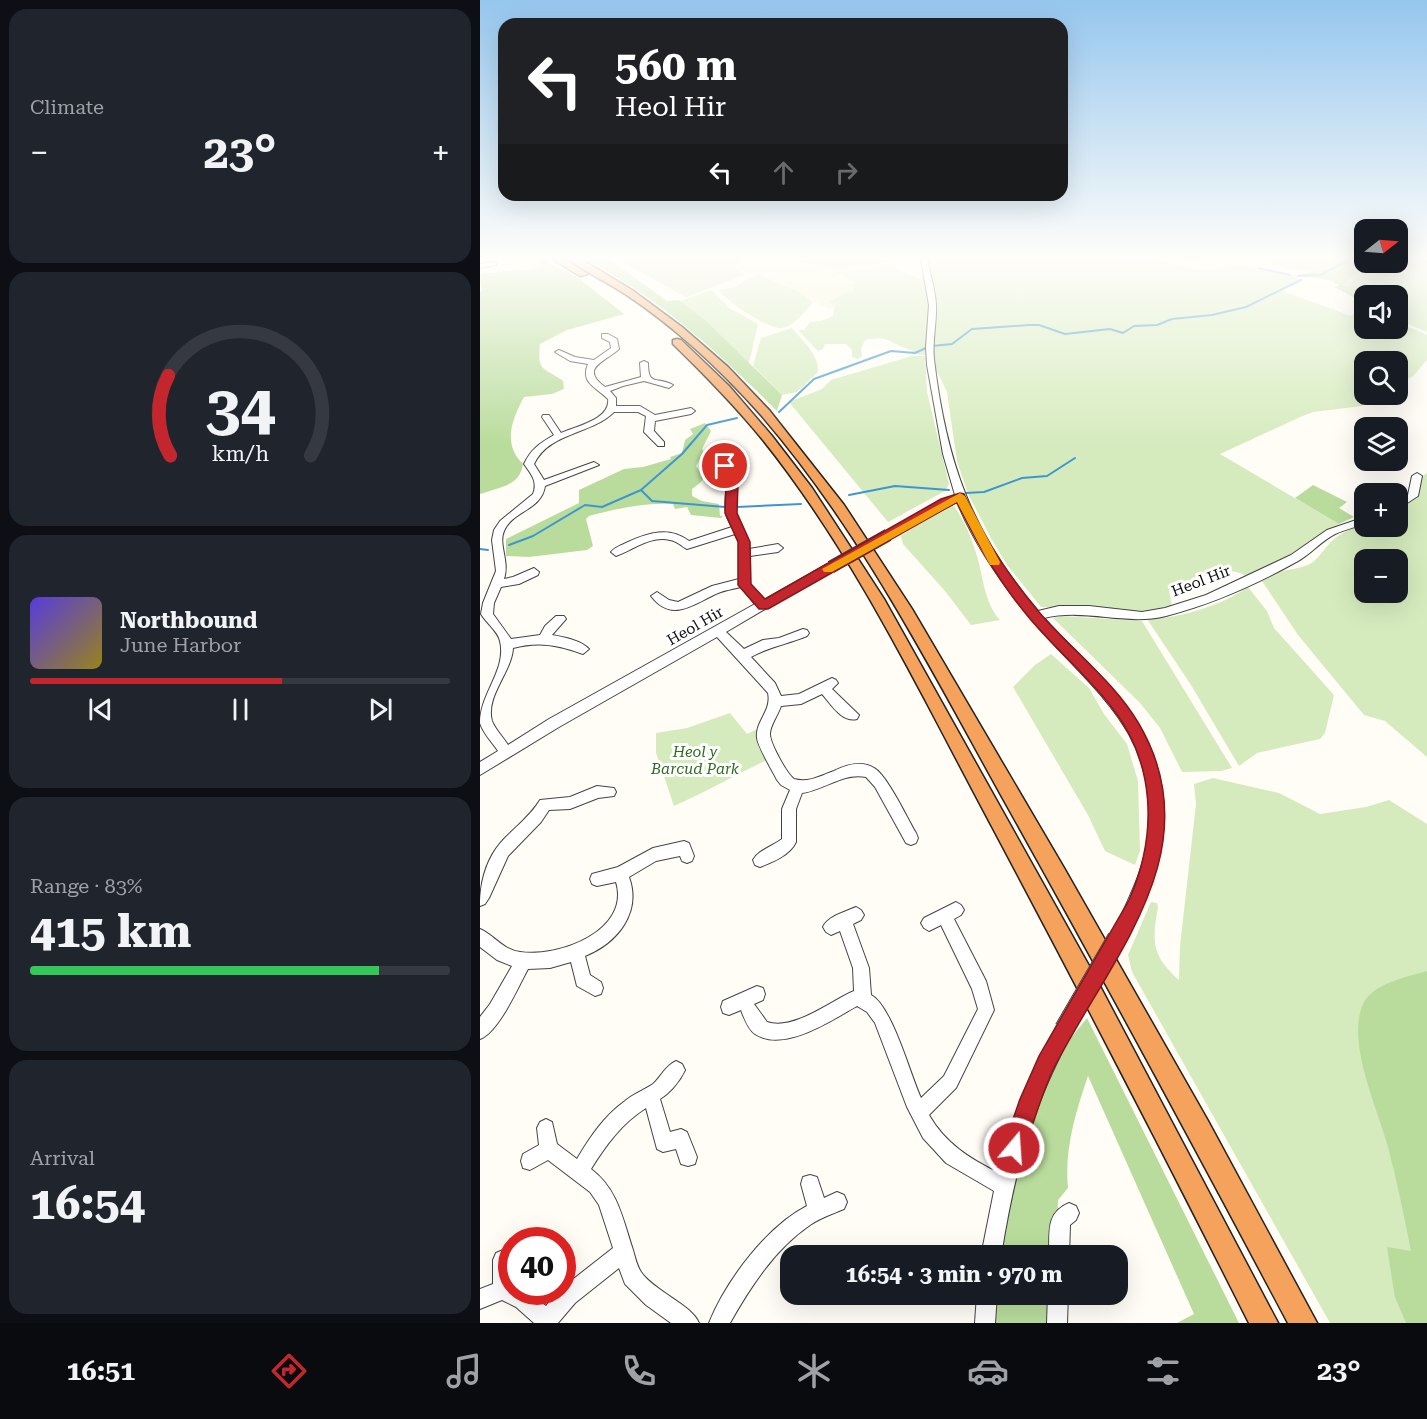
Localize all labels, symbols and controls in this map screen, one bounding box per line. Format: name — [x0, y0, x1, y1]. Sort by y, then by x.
text: 560 m — [615, 41, 737, 90]
icon: left — [516, 42, 594, 120]
text: Heol Hir — [615, 91, 726, 123]
text: Climate — [30, 95, 104, 119]
text: 23° — [204, 126, 276, 179]
text: − — [30, 133, 48, 172]
text: + — [432, 133, 450, 172]
icon: left — [704, 156, 737, 189]
icon: ahead — [767, 156, 800, 189]
icon: right — [830, 156, 863, 189]
north arrow — [1354, 219, 1408, 273]
map controls — [1354, 219, 1408, 603]
button: sound — [1354, 285, 1408, 339]
button: search — [1354, 351, 1408, 405]
text: 34 — [205, 372, 275, 445]
button: layers — [1354, 417, 1408, 471]
pin — [699, 440, 750, 491]
text: km/h — [211, 441, 269, 466]
icon: arrive — [708, 449, 741, 482]
button: + — [1354, 483, 1408, 537]
button: − — [1354, 549, 1408, 603]
street label: Heol Hir — [1169, 562, 1233, 600]
street label: Heol Hir — [664, 603, 726, 649]
text: Northbound — [120, 608, 258, 633]
text: June Harbor — [120, 633, 241, 657]
icon: previous — [84, 693, 117, 726]
icon: pause — [224, 693, 257, 726]
icon: next — [364, 693, 397, 726]
park label: Heol y Barcud Park — [650, 743, 740, 778]
text: Range · 83% — [30, 874, 142, 898]
text: 415 km — [30, 905, 191, 958]
position arrow — [982, 1116, 1046, 1180]
text: Arrival — [30, 1146, 95, 1170]
text: 16:54 — [30, 1177, 145, 1230]
speed limit sign: 40 — [498, 1227, 576, 1305]
text: 16:54 · 3 min · 970 m — [845, 1262, 1063, 1287]
icon: directions — [268, 1350, 310, 1392]
icon: music — [443, 1350, 485, 1392]
icon: phone — [618, 1350, 660, 1392]
icon: climate — [793, 1350, 835, 1392]
icon: car — [967, 1350, 1009, 1392]
icon: filters — [1142, 1350, 1184, 1392]
text: 16:51 — [66, 1355, 135, 1387]
text: 23° — [1317, 1355, 1361, 1387]

